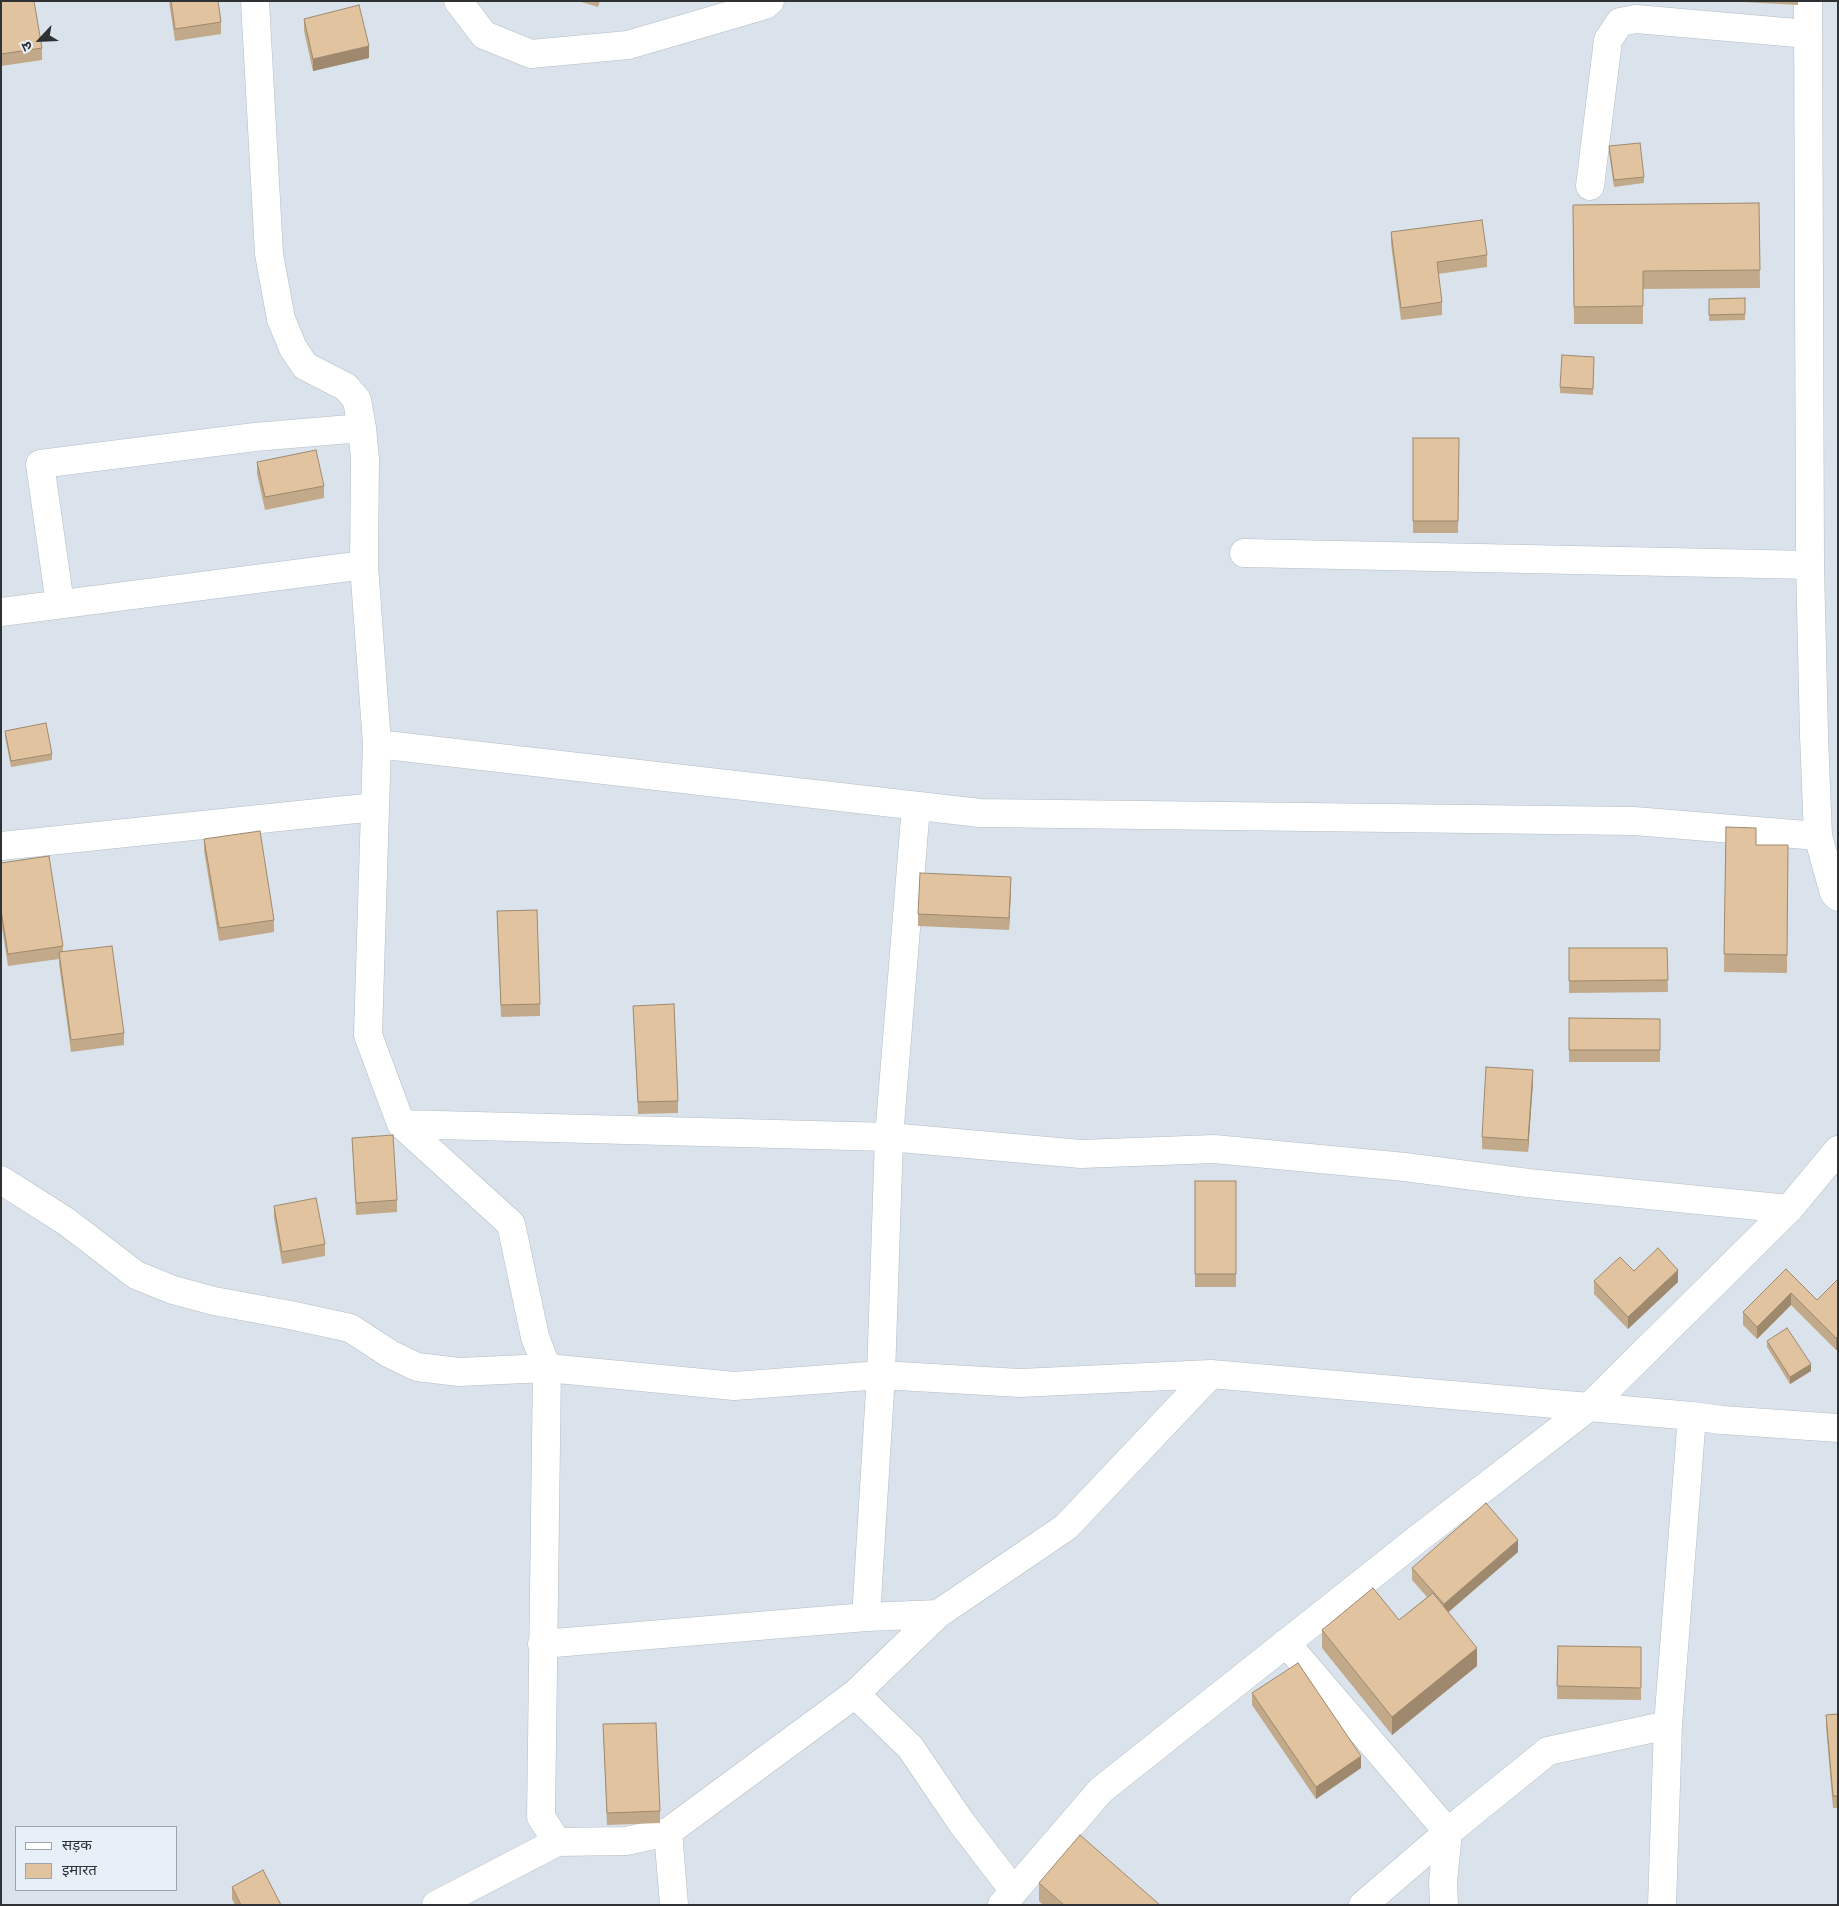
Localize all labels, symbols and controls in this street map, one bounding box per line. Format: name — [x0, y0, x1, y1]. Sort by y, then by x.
north arrow — [15, 15, 65, 65]
text: उ — [17, 39, 35, 53]
legend — [15, 1826, 178, 1891]
text: सड़क — [62, 1836, 92, 1853]
text: इमारत — [62, 1861, 97, 1878]

